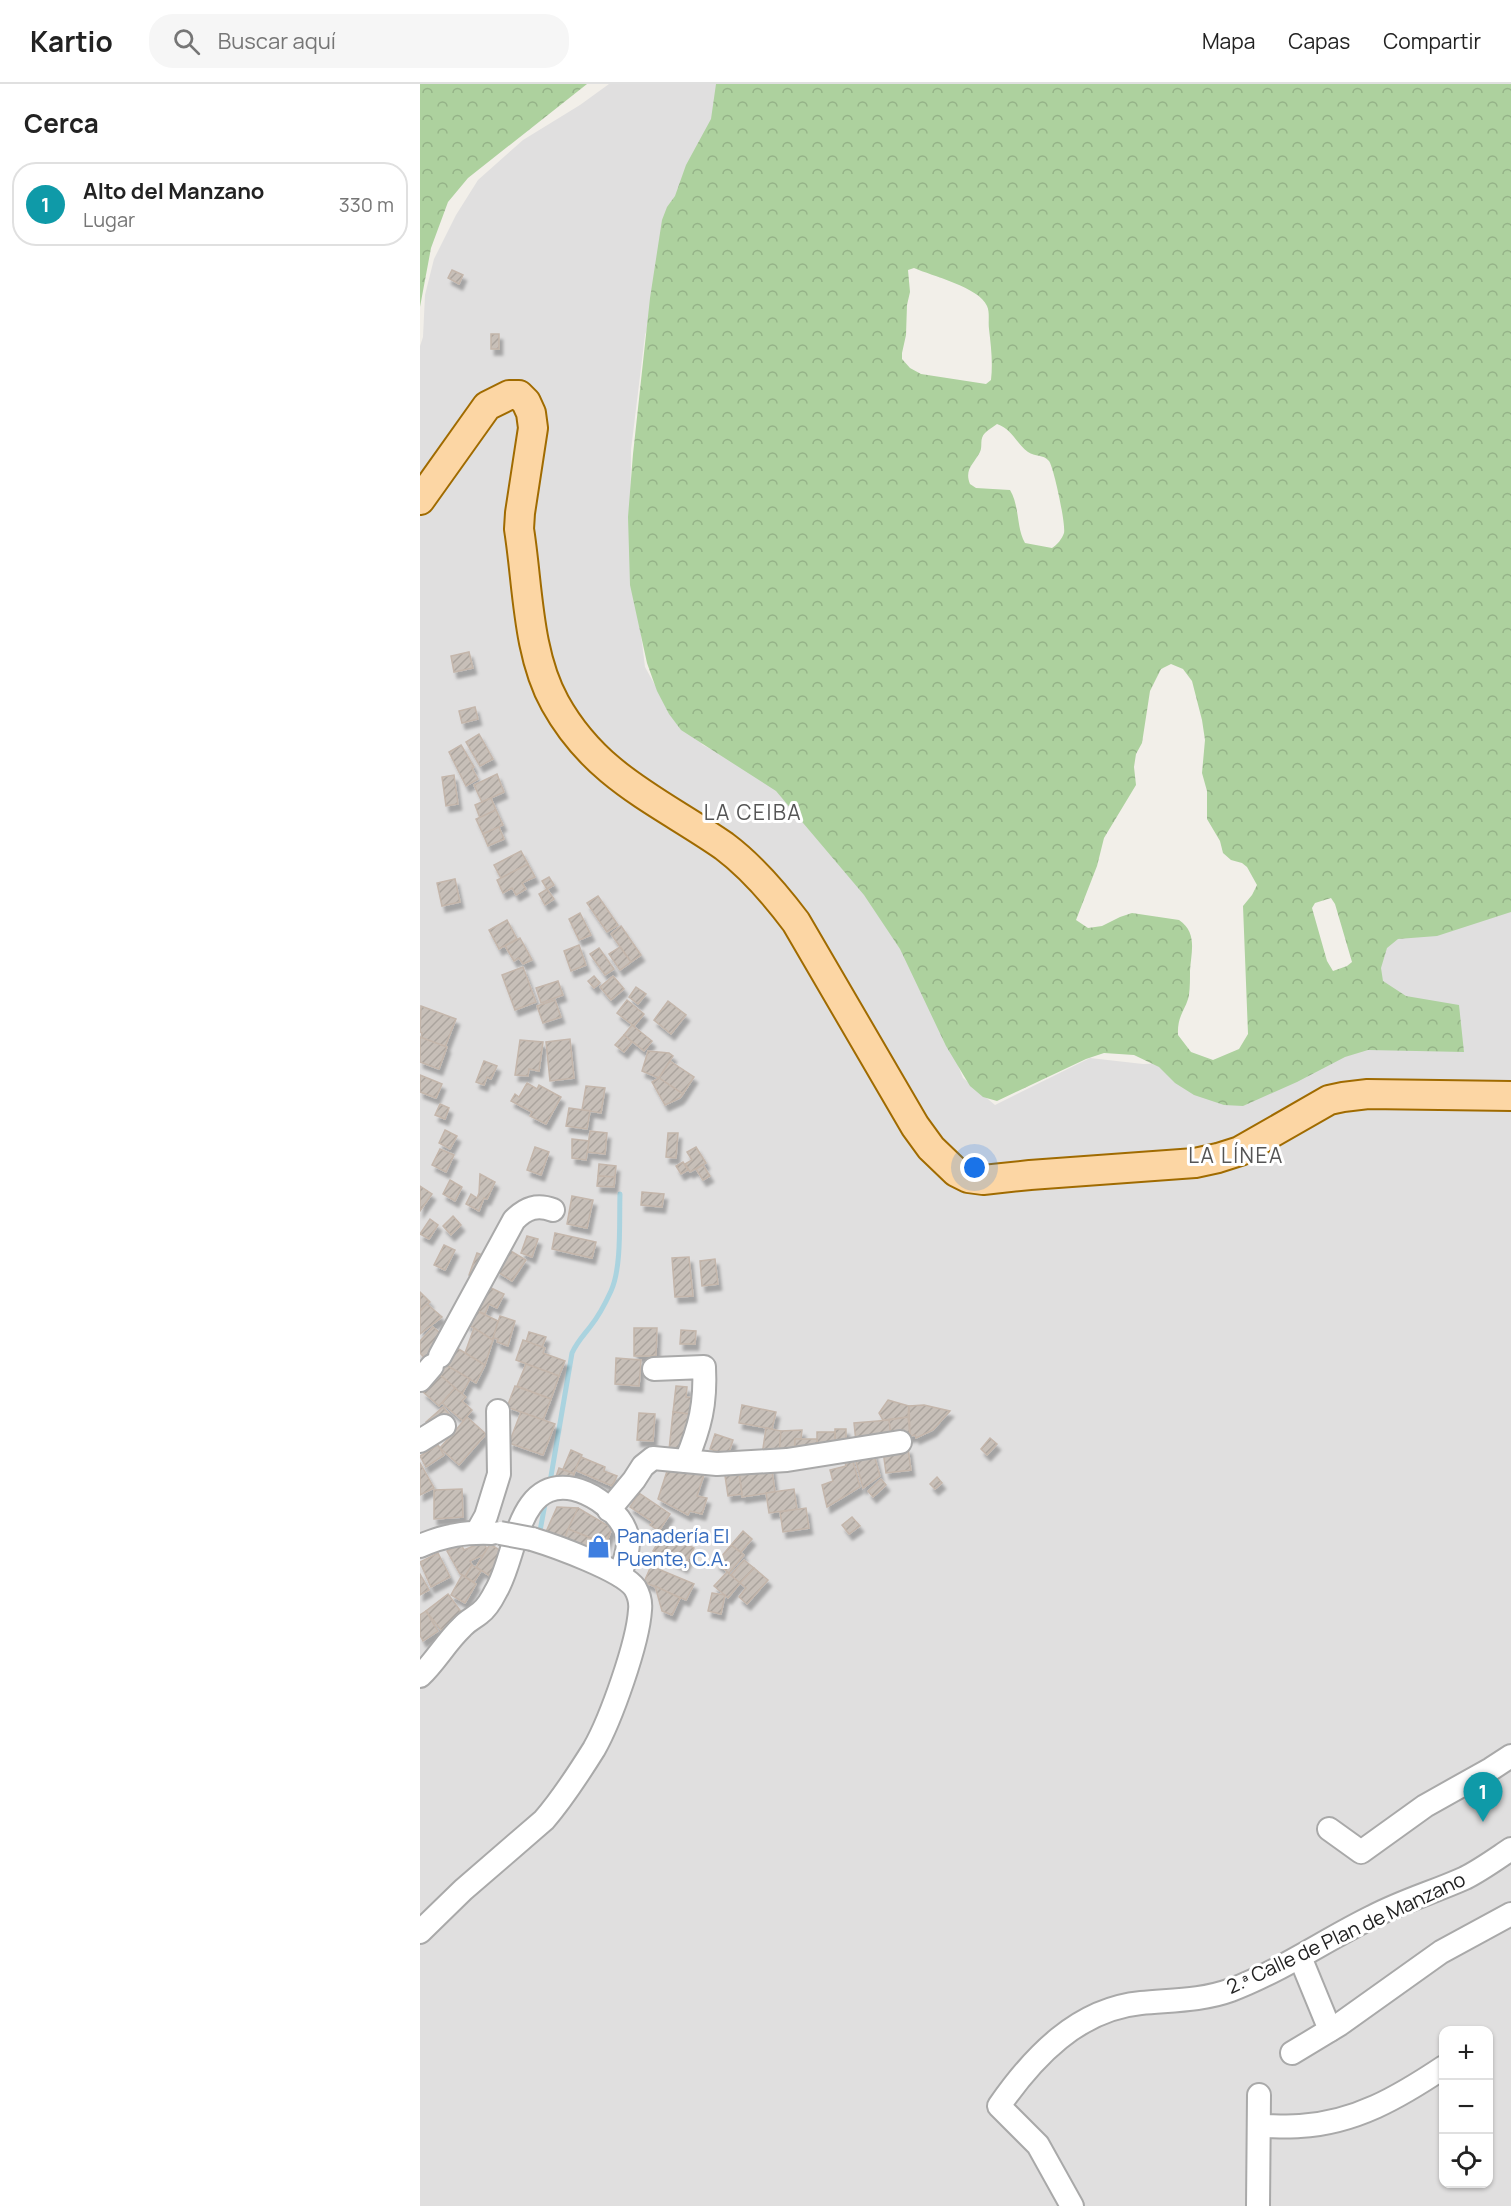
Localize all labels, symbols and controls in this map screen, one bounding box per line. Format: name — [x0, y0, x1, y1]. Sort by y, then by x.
search box — [149, 14, 569, 68]
text: Kartio — [30, 22, 113, 60]
icon: search — [170, 25, 203, 58]
text: Buscar aquí — [218, 26, 336, 56]
text: Mapa — [1202, 27, 1255, 55]
text: Capas — [1288, 27, 1350, 55]
text: Compartir — [1383, 27, 1481, 55]
text: Cerca — [24, 105, 99, 141]
text: Alto del Manzano — [83, 176, 264, 206]
text: 1 — [41, 191, 50, 218]
text: 330 m — [339, 191, 394, 218]
text: Lugar — [83, 206, 135, 233]
district label: LA CEIBA — [704, 798, 802, 826]
district label: LA LÍNEA — [1188, 1141, 1284, 1169]
your location — [960, 1153, 989, 1182]
place label: Panadería El Puente, C.A. — [617, 1522, 729, 1572]
shop icon: Panadería El Puente, C.A. — [586, 1534, 612, 1560]
pin: 1 — [1464, 1772, 1502, 1822]
street label: 2.ª Calle de Plan de Manzano — [1222, 1865, 1470, 2000]
map controls — [1439, 2026, 1493, 2188]
button: + — [1439, 2026, 1493, 2080]
button: − — [1439, 2080, 1493, 2134]
button: locate — [1439, 2134, 1493, 2188]

